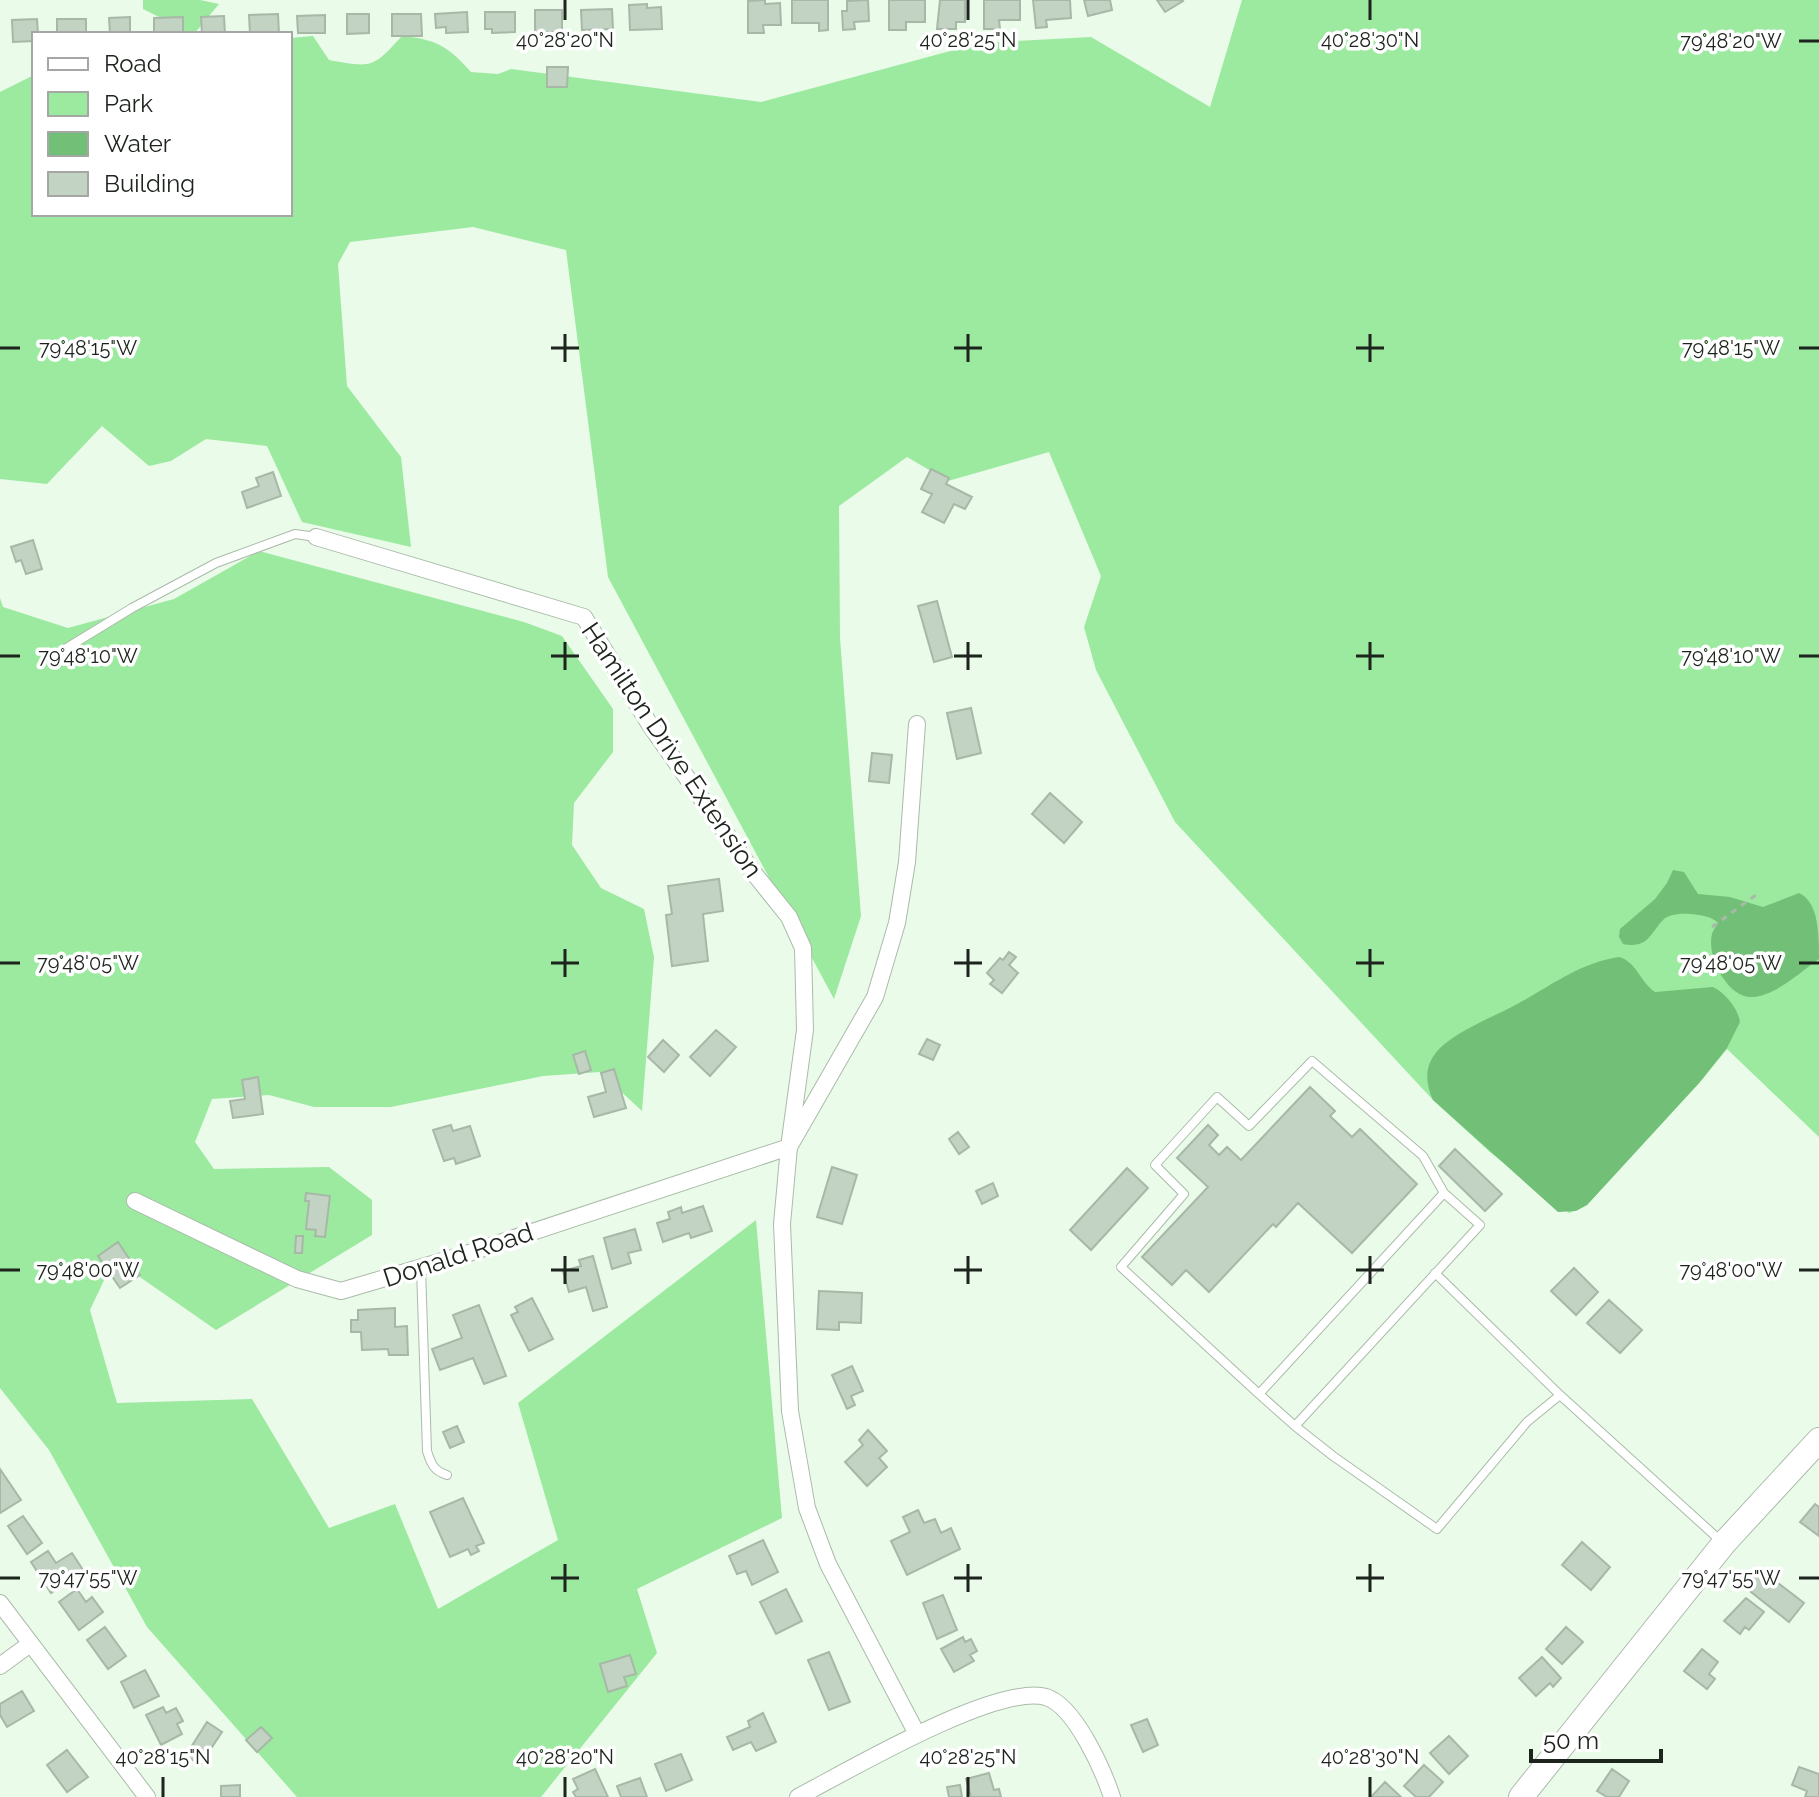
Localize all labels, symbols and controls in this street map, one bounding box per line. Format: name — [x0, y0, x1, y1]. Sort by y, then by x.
text: 40°28'20"N — [516, 28, 614, 52]
text: 40°28'25"N — [920, 28, 1016, 52]
text: 40°28'30"N — [1321, 28, 1419, 52]
text: 79°48'20"W — [1680, 29, 1782, 53]
legend — [32, 32, 292, 216]
text: Road — [104, 49, 162, 78]
text: Park — [104, 89, 153, 118]
text: Water — [104, 129, 172, 158]
text: Building — [104, 169, 195, 198]
text: 79°48'15"W — [39, 336, 137, 360]
text: 79°48'15"W — [1682, 336, 1780, 360]
street label: Hamilton Drive Extension — [575, 617, 769, 883]
text: 79°48'10"W — [38, 644, 138, 668]
text: 79°48'10"W — [1681, 644, 1781, 668]
text: 79°48'05"W — [37, 951, 139, 975]
text: 79°48'05"W — [1680, 951, 1782, 975]
street label: Donald Road — [379, 1217, 537, 1293]
text: 79°48'00"W — [36, 1258, 140, 1282]
text: 79°48'00"W — [1679, 1258, 1783, 1282]
text: 79°47'55"W — [39, 1566, 138, 1590]
text: 79°47'55"W — [1682, 1566, 1781, 1590]
scale bar — [1531, 1713, 1661, 1763]
text: 50 m — [1543, 1726, 1599, 1755]
text: 40°28'15"N — [116, 1745, 210, 1769]
text: 40°28'20"N — [516, 1745, 614, 1769]
text: 40°28'25"N — [920, 1745, 1016, 1769]
text: 40°28'30"N — [1321, 1745, 1419, 1769]

